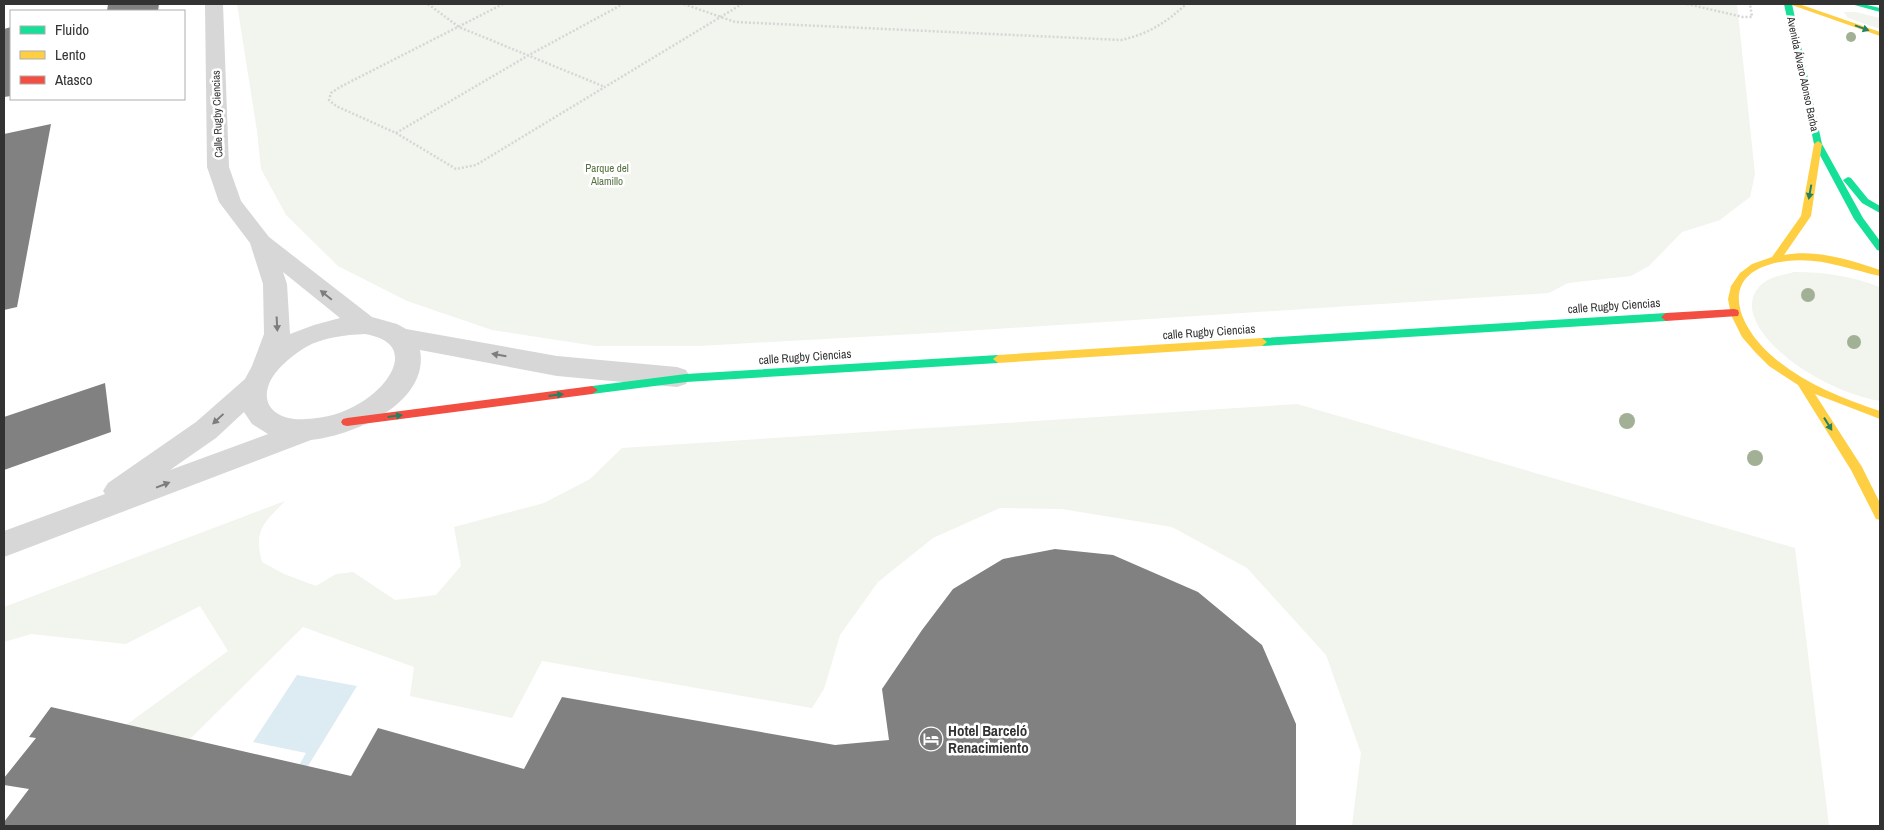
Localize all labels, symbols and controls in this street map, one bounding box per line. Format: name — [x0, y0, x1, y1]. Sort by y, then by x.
legend — [10, 10, 185, 100]
street label: Avenida Álvaro Alonso Barba — [1784, 14, 1822, 133]
text: Fluido — [55, 19, 89, 40]
one-way arrow — [1855, 24, 1870, 32]
text: Lento — [55, 44, 86, 65]
text: Atasco — [54, 69, 93, 90]
street label: Calle Rugby Ciencias — [208, 70, 226, 158]
park label: Parque del Alamillo — [585, 161, 629, 188]
one-way arrow — [1805, 185, 1813, 201]
one-way arrow — [320, 289, 333, 300]
street label: calle Rugby Ciencias — [1567, 295, 1661, 317]
one-way arrow — [273, 316, 281, 332]
street label: calle Rugby Ciencias — [1162, 321, 1256, 343]
street label: calle Rugby Ciencias — [758, 346, 852, 368]
one-way arrow — [491, 351, 507, 359]
one-way arrow — [549, 391, 565, 399]
one-way arrow — [388, 412, 404, 420]
one-way arrow — [213, 413, 225, 425]
one-way arrow — [1824, 417, 1833, 430]
one-way arrow — [155, 481, 170, 489]
place label: Hotel Barceló Renacimiento — [948, 720, 1029, 758]
hotel icon: Hotel Barceló Renacimiento — [918, 726, 944, 752]

